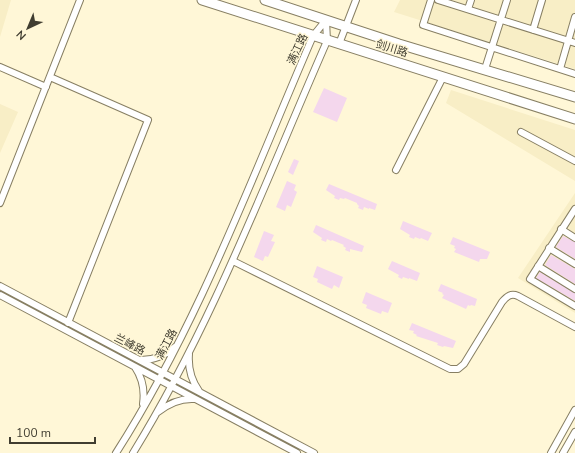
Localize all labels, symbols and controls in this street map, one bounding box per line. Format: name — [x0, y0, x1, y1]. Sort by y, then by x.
north arrow — [8, 8, 48, 48]
text: N — [13, 27, 30, 43]
street label: 满江路 — [284, 31, 311, 67]
street label: 剑川路 — [374, 36, 410, 60]
street label: 满江路 — [152, 326, 181, 362]
street label: 兰峰路 — [112, 330, 148, 359]
scale bar — [10, 419, 95, 445]
text: 100 m — [16, 425, 51, 441]

